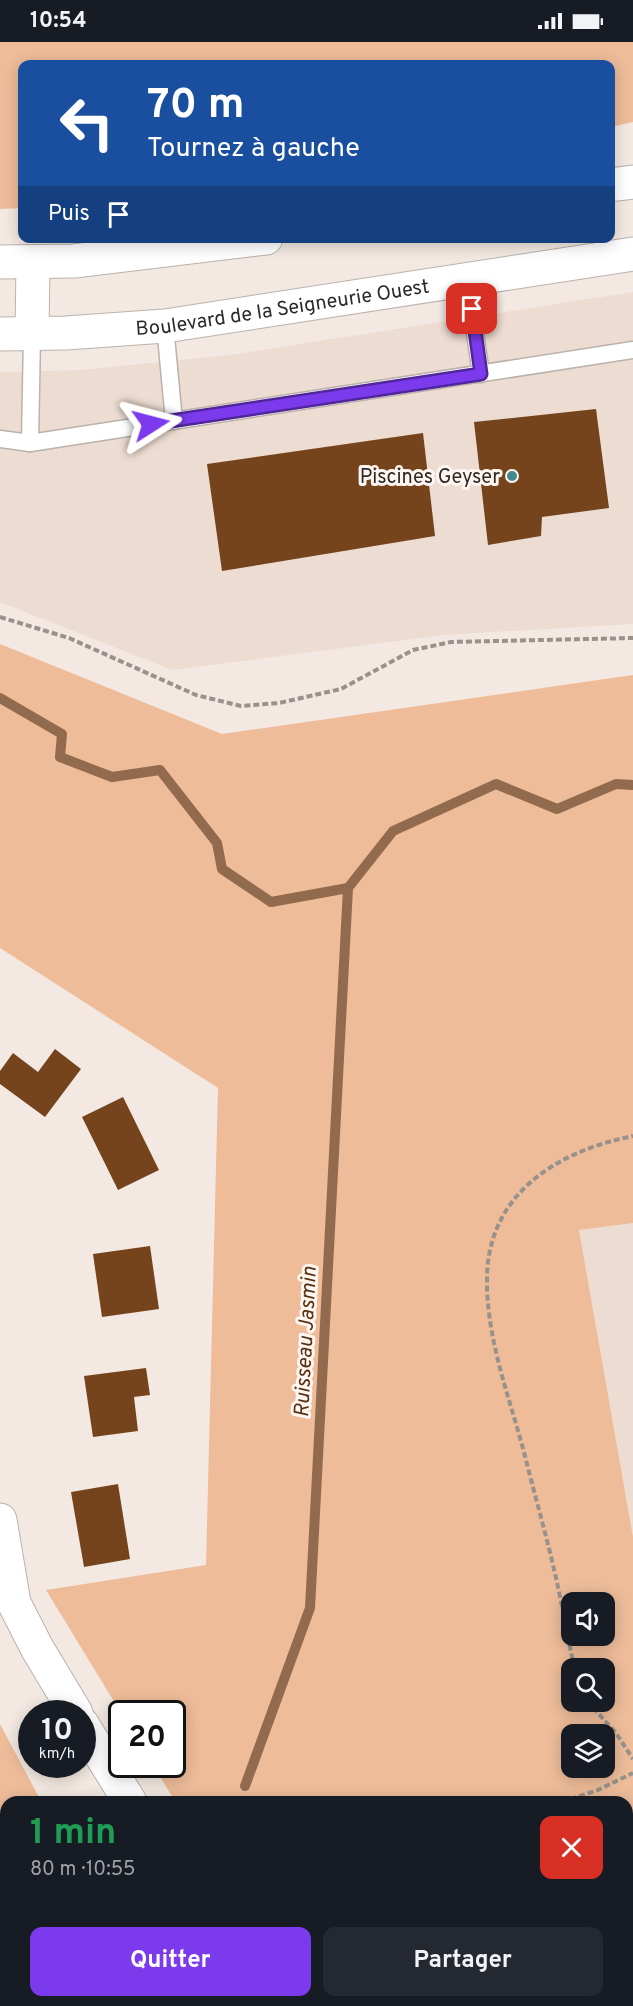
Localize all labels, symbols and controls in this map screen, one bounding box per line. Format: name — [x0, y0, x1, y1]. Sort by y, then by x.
text: 10:54 — [30, 8, 87, 35]
text: 70 m — [147, 80, 245, 133]
icon: left — [48, 84, 126, 162]
text: Tournez à gauche — [147, 132, 360, 166]
icon: arrive — [102, 198, 135, 231]
text: Puis — [48, 201, 90, 228]
street label: Boulevard de la Seigneurie Ouest — [135, 275, 431, 343]
pin — [446, 283, 497, 334]
icon: arrive — [455, 292, 488, 325]
position arrow — [119, 392, 183, 456]
place label: Piscines Geyser — [360, 465, 500, 491]
marker: Piscines Geyser — [505, 469, 519, 483]
water label: Ruisseau Jasmin — [289, 1265, 324, 1418]
map controls — [561, 1592, 615, 1778]
button: sound — [561, 1592, 615, 1646]
button: search — [561, 1658, 615, 1712]
speed limit sign: 20 — [108, 1700, 186, 1778]
text: 10 — [41, 1713, 73, 1750]
button: layers — [561, 1724, 615, 1778]
text: km/h — [39, 1745, 75, 1764]
text: 1 min — [30, 1811, 116, 1857]
button: close — [540, 1816, 603, 1879]
text: 80 m · 10:55 — [30, 1857, 136, 1883]
button: Quitter — [30, 1927, 311, 1996]
button: Partager — [323, 1927, 603, 1996]

